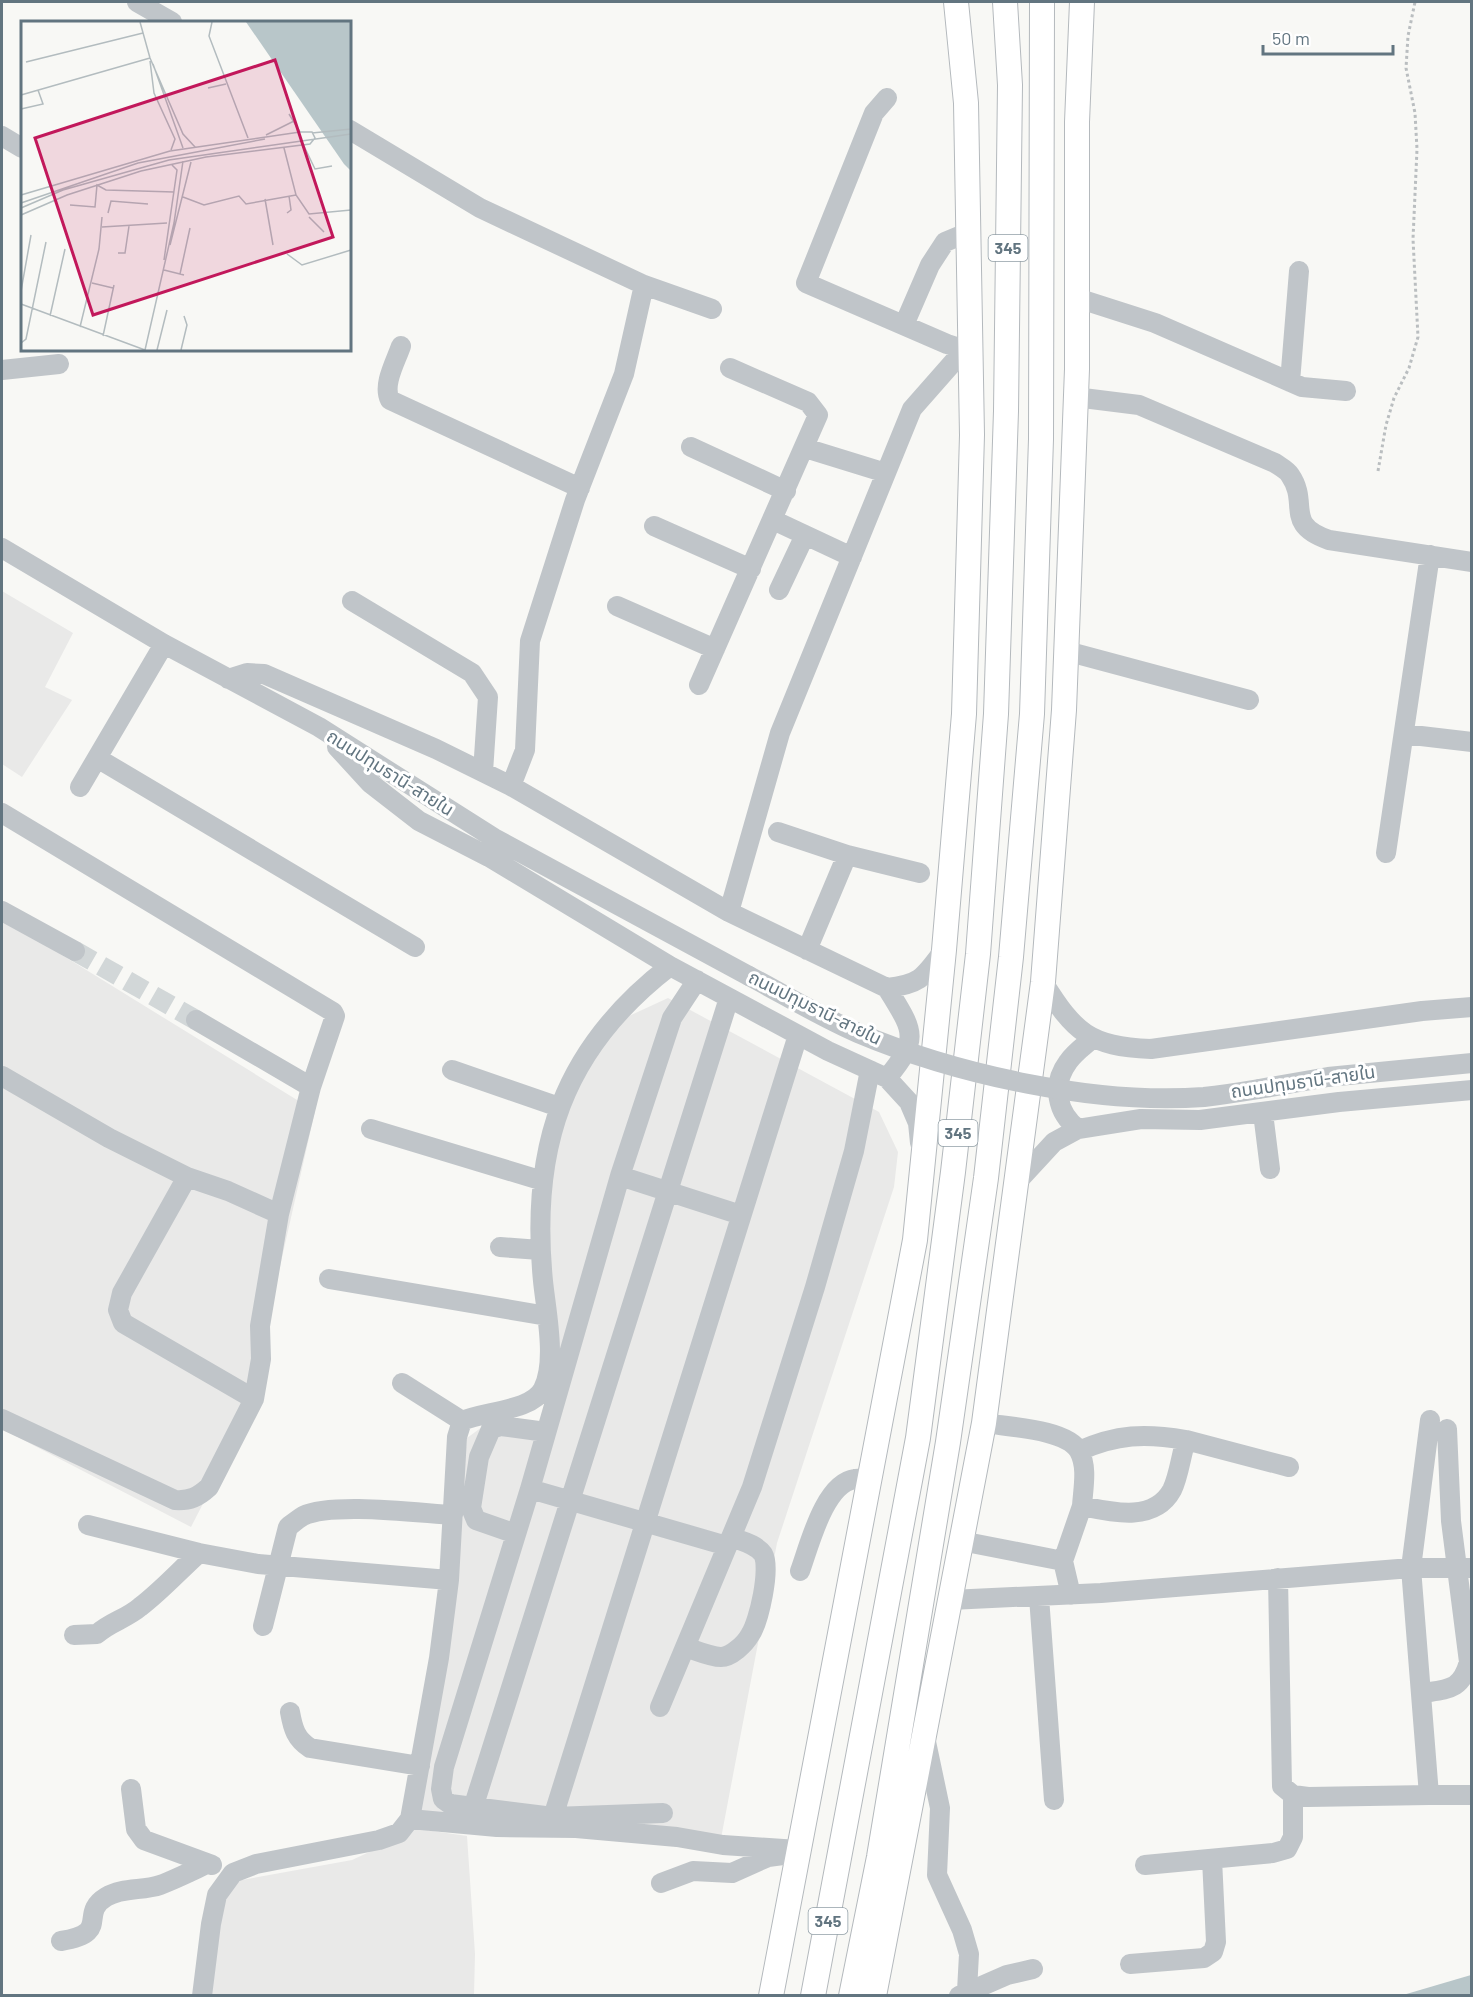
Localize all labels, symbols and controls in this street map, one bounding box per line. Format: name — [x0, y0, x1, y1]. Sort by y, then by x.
scale bar — [1263, 18, 1394, 56]
inset map — [21, 21, 351, 351]
text: 50 m — [1272, 27, 1310, 49]
road number: 345 — [988, 235, 1028, 261]
street label: ถนนปทุมธานี-สายใน — [322, 724, 458, 821]
street label: ถนนปทุมธานี-สายใน — [745, 965, 886, 1050]
street label: ถนนปทุมธานี-สายใน — [1229, 1060, 1377, 1103]
road number: 345 — [938, 1120, 978, 1146]
road number: 345 — [808, 1908, 848, 1934]

